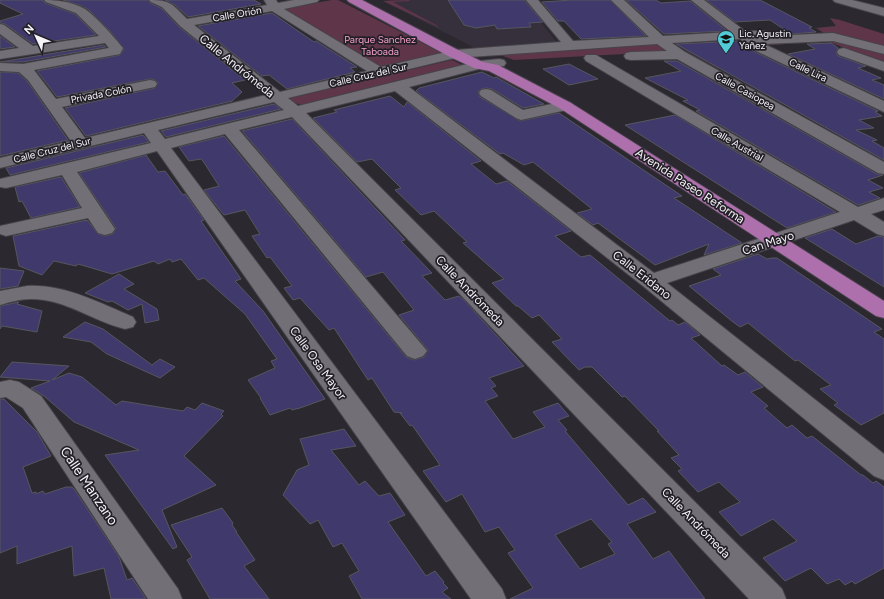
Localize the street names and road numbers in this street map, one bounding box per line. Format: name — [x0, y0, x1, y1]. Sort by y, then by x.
street label: Calle Orión — [212, 3, 263, 25]
street label: Calle Andrómeda — [197, 31, 277, 101]
street label: Calle Lira — [787, 55, 829, 85]
street label: Calle Cruz del Sur — [328, 60, 409, 90]
street label: Calle Casiopea — [713, 69, 777, 113]
street label: Privada Colón — [69, 82, 133, 106]
street label: Calle Austrial — [708, 124, 766, 164]
street label: Calle Cruz del Sur — [12, 134, 93, 166]
street label: Avenida Paseo Reforma — [633, 146, 747, 226]
street label: Can Mayo — [740, 228, 796, 258]
street label: Calle Eridano — [610, 248, 674, 302]
street label: Calle Andrómeda — [433, 253, 507, 329]
street label: Calle Osa Mayor — [287, 324, 349, 402]
street label: Calle Manzano — [56, 443, 122, 529]
street label: Calle Andrómeda — [659, 485, 733, 561]

